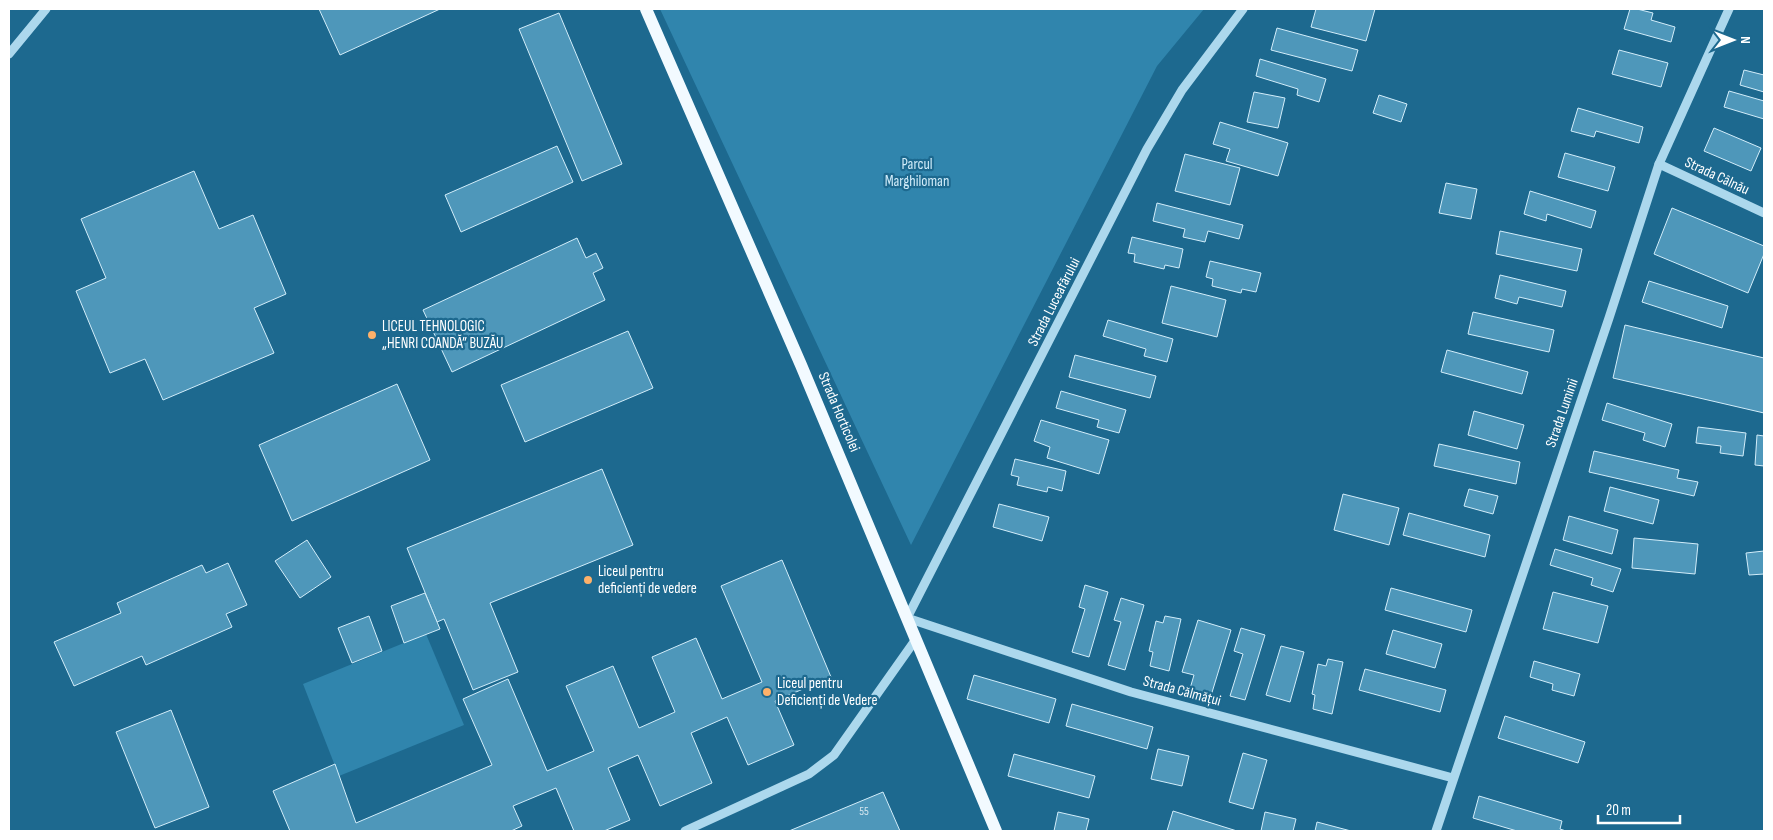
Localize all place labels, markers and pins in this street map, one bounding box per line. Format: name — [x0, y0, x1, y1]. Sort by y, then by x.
place label: LICEUL TEHNOLOGIC „HENRI COANDĂ” BUZĂU — [382, 317, 504, 353]
marker: LICEUL TEHNOLOGIC „HENRI COANDĂ” BUZĂU — [366, 329, 378, 341]
place label: Liceul pentru deficienți de vedere — [598, 562, 697, 598]
marker: Liceul pentru deficienți de vedere — [582, 574, 594, 586]
place label: Liceul pentru Deficienți de Vedere — [777, 674, 877, 710]
marker: Liceul pentru Deficienți de Vedere — [761, 686, 773, 698]

